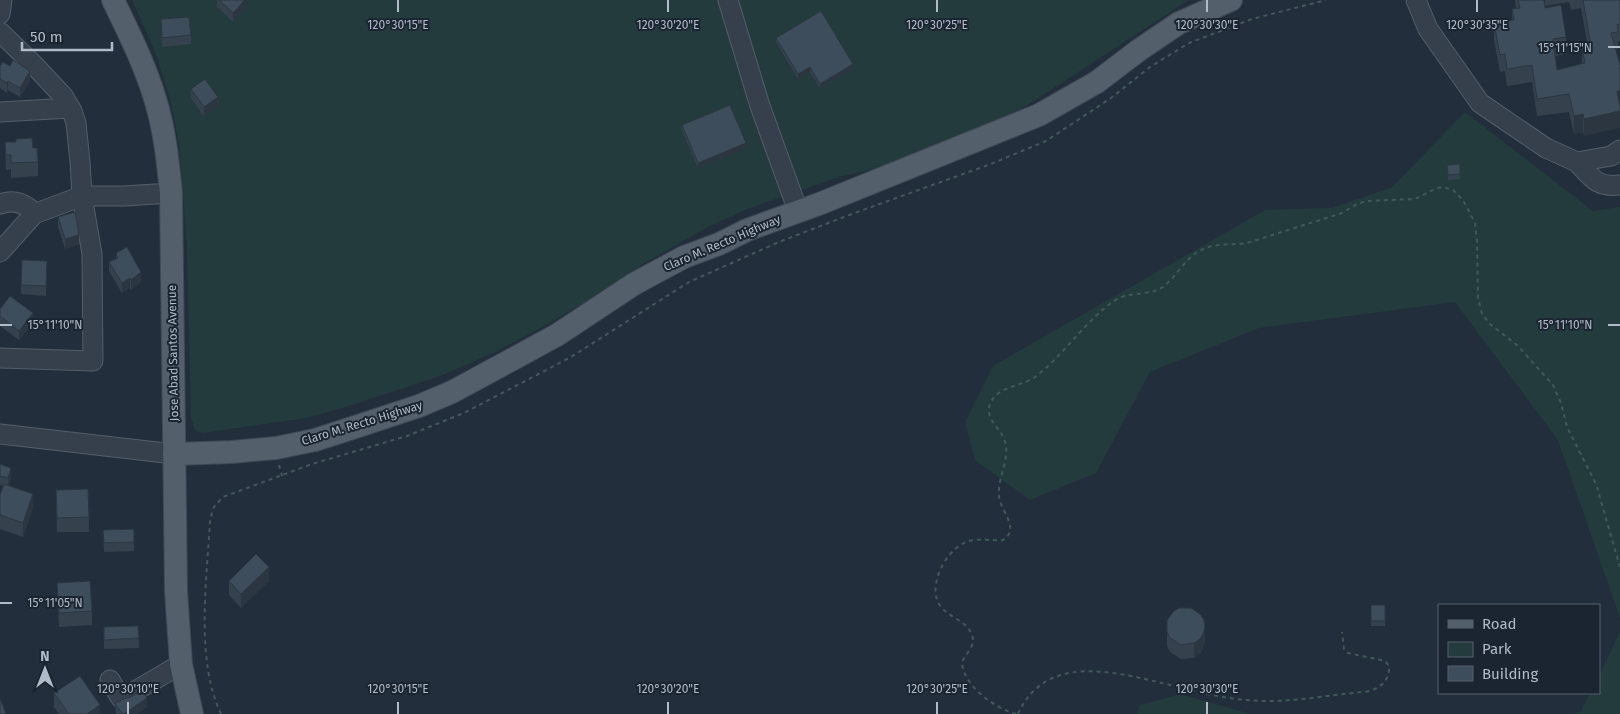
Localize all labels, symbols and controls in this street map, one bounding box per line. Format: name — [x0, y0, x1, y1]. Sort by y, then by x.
text: 120°30'15"E — [367, 18, 429, 32]
text: 120°30'20"E — [636, 18, 700, 32]
text: 120°30'25"E — [906, 18, 968, 32]
text: 120°30'30"E — [1175, 18, 1239, 32]
text: 120°30'35"E — [1446, 18, 1508, 32]
scale bar — [22, 20, 112, 52]
text: 50 m — [30, 28, 63, 46]
text: 15°11'15"N — [1538, 41, 1592, 55]
street label: Claro M. Recto Highway — [661, 212, 783, 274]
street label: Jose Abad Santos Avenue — [165, 285, 181, 421]
text: 15°11'10"N — [28, 318, 82, 332]
text: 15°11'10"N — [1538, 318, 1592, 332]
street label: Claro M. Recto Highway — [300, 398, 424, 448]
text: 15°11'05"N — [27, 596, 83, 610]
legend — [1438, 604, 1600, 694]
text: Road — [1482, 615, 1517, 633]
text: Park — [1482, 640, 1512, 658]
north arrow — [20, 644, 70, 694]
text: N — [40, 648, 50, 665]
text: Building — [1482, 665, 1538, 683]
text: 120°30'10"E — [97, 682, 159, 696]
text: 120°30'15"E — [367, 682, 429, 696]
text: 120°30'20"E — [636, 682, 700, 696]
text: 120°30'25"E — [906, 682, 968, 696]
text: 120°30'30"E — [1175, 682, 1239, 696]

